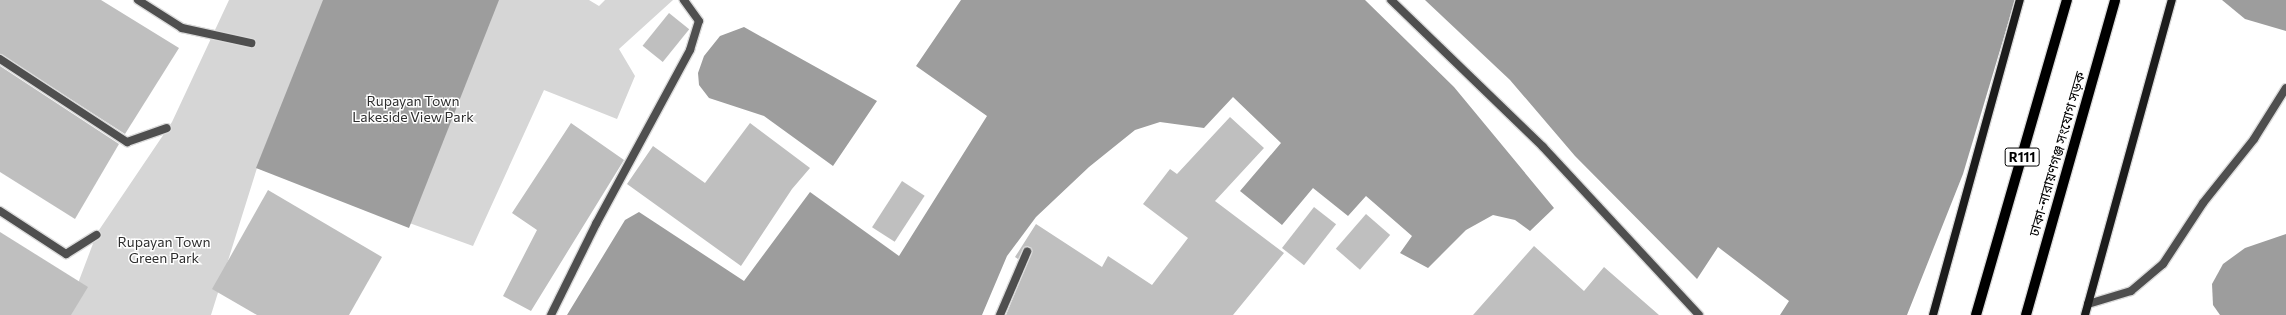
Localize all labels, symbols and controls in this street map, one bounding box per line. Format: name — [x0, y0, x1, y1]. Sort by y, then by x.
street label: ঢাকা-নারায়ণগঞ্জ সংযোগ সড়ক — [2025, 70, 2089, 238]
park label: Rupayan Town Lakeside View Park — [352, 93, 474, 126]
road number: R111 — [2004, 146, 2040, 168]
park label: Rupayan Town Green Park — [118, 234, 210, 266]

